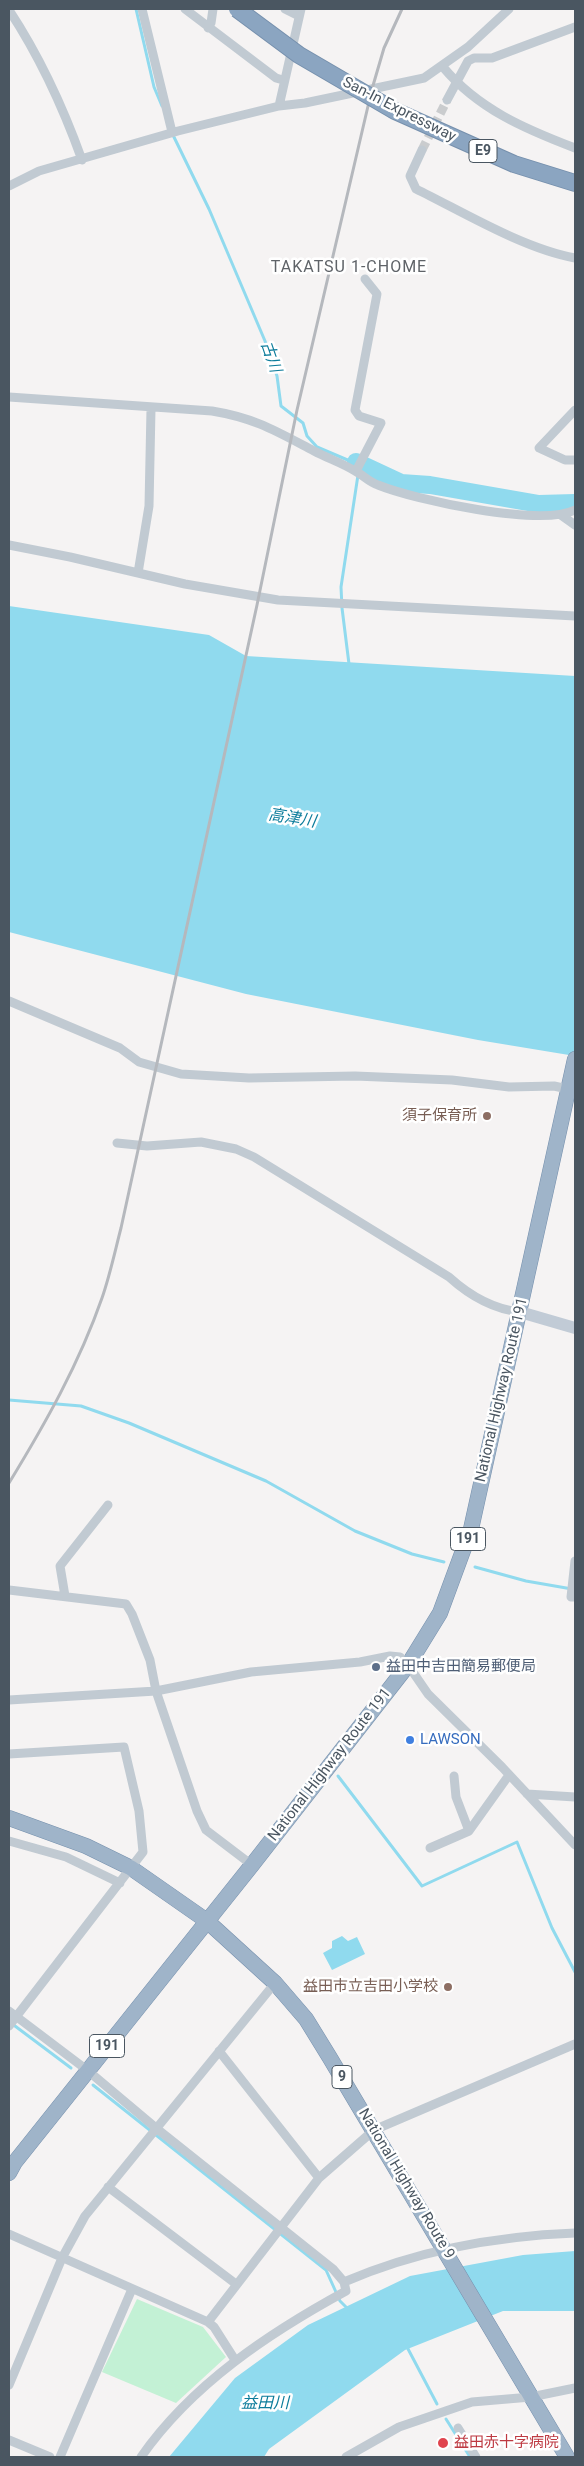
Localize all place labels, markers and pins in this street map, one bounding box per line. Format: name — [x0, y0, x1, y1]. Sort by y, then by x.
place label: 須子保育所 — [402, 1107, 477, 1125]
marker: 須子保育所 — [481, 1110, 493, 1122]
place label: 益田中吉田簡易郵便局 — [386, 1658, 536, 1676]
marker: 益田中吉田簡易郵便局 — [370, 1661, 382, 1673]
place label: LAWSON — [420, 1731, 481, 1749]
marker: LAWSON — [404, 1734, 416, 1746]
place label: 益田市立吉田小学校 — [303, 1978, 438, 1996]
marker: 益田市立吉田小学校 — [442, 1981, 454, 1993]
place label: 益田赤十字病院 — [454, 2434, 559, 2452]
marker: 益田赤十字病院 — [436, 2436, 450, 2450]

